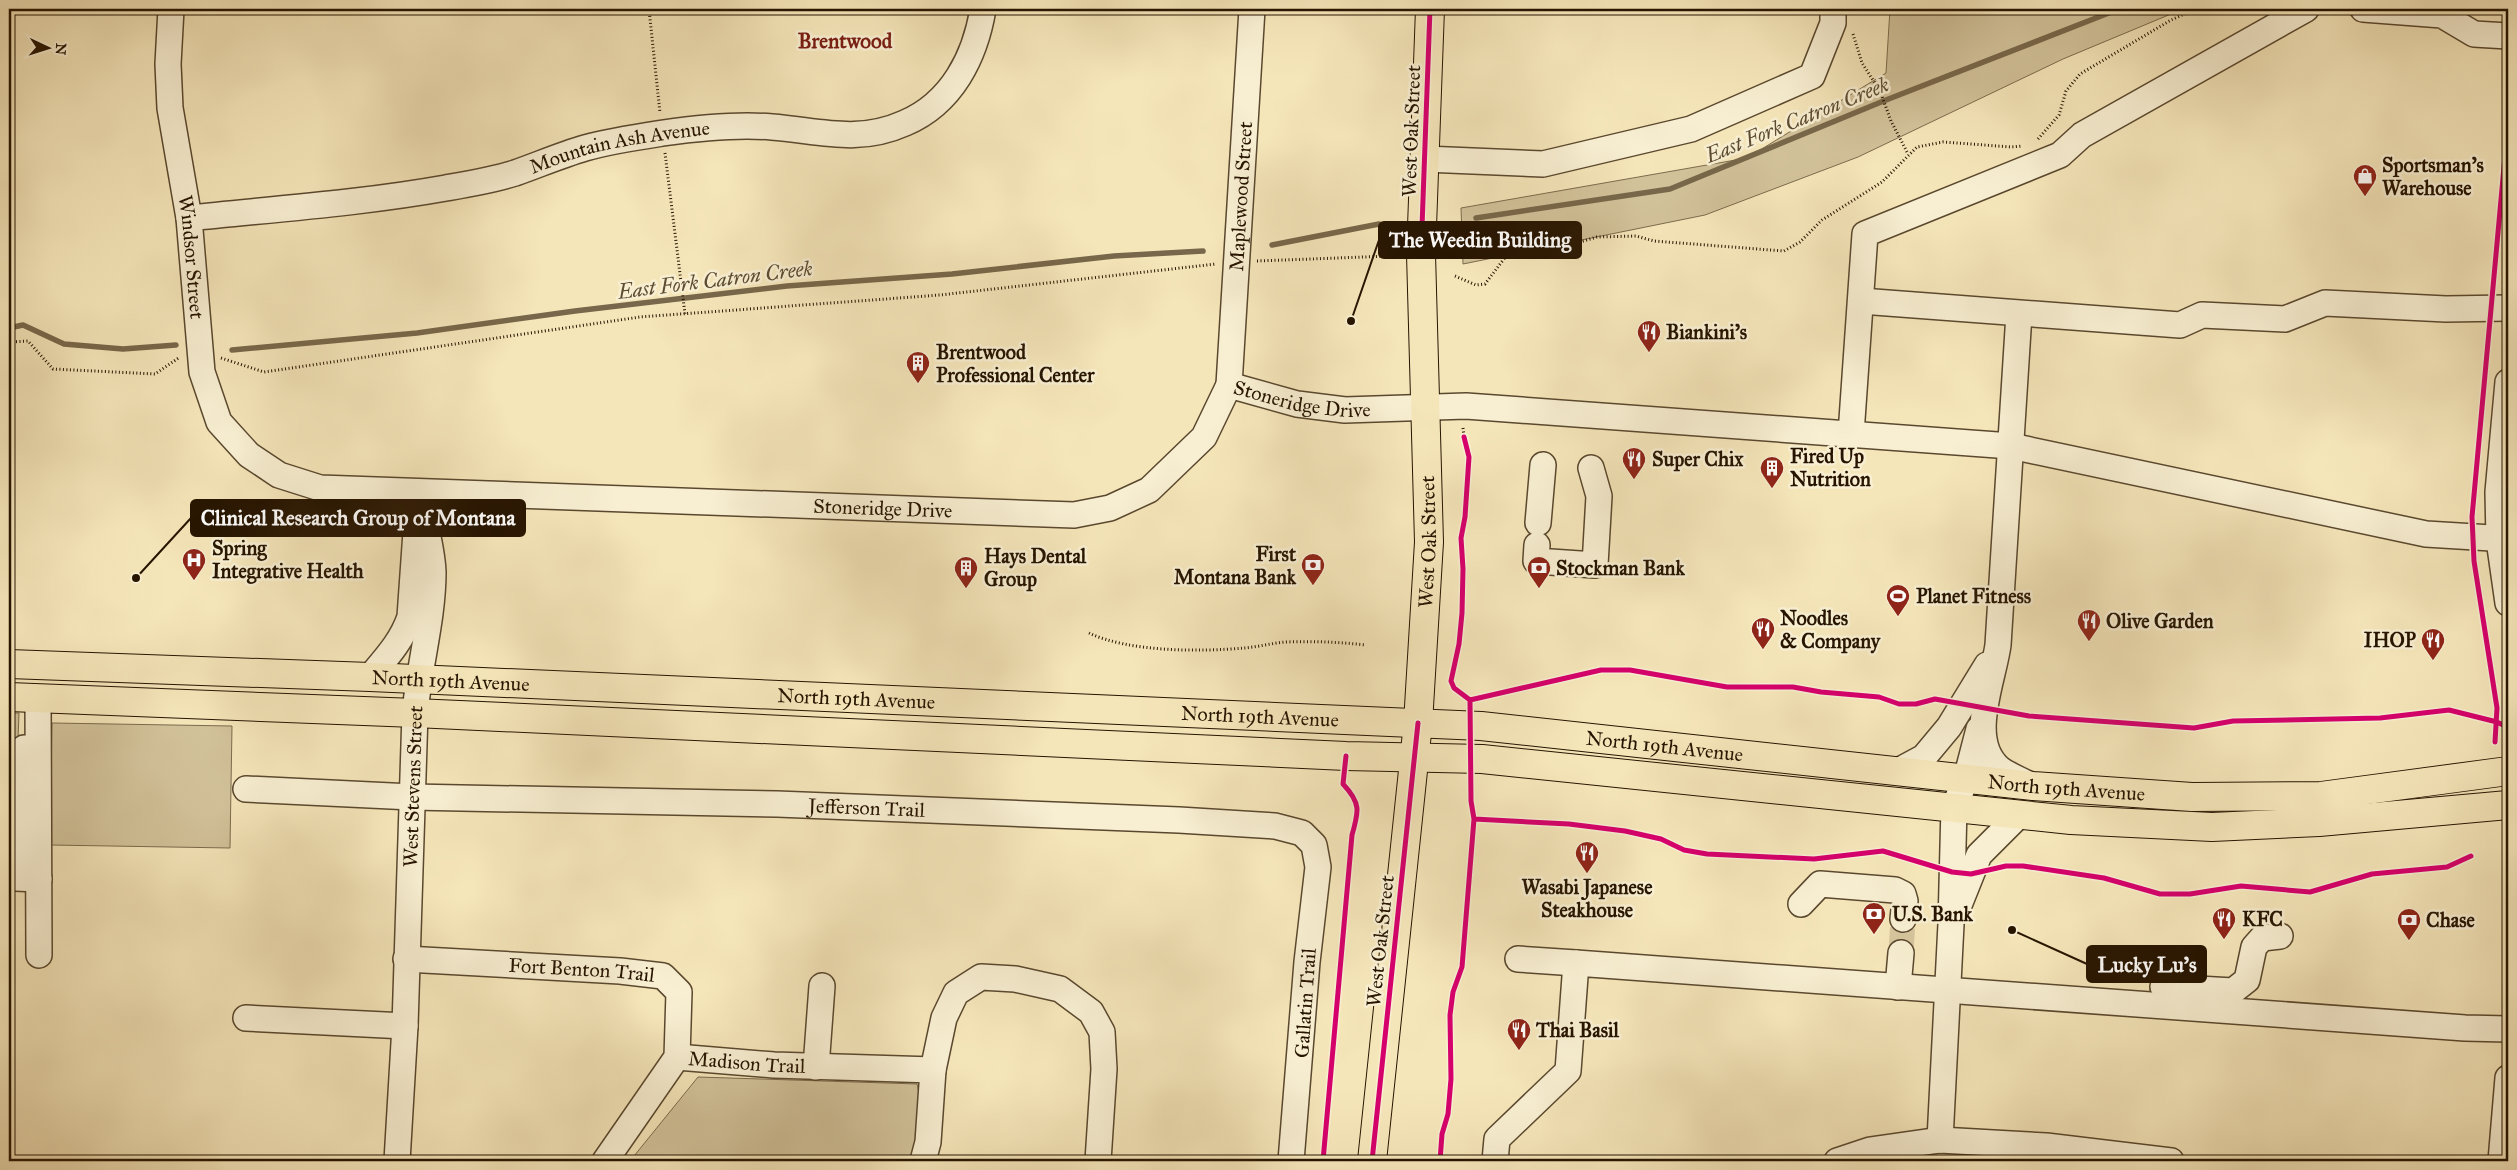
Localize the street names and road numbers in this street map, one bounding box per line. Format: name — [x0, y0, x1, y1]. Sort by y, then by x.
street label: West Oak Street — [1397, 65, 1425, 197]
street label: Mountain Ash Avenue — [526, 116, 711, 179]
street label: Maplewood Street — [1224, 121, 1257, 272]
street label: Windsor Street — [173, 193, 209, 320]
street label: Stoneridge Drive — [1231, 375, 1371, 422]
street label: West Oak Street — [1413, 475, 1441, 608]
street label: Stoneridge Drive — [813, 494, 953, 523]
street label: North 19th Avenue — [371, 665, 530, 696]
street label: North 19th Avenue — [777, 683, 936, 714]
street label: North 19th Avenue — [1180, 701, 1339, 732]
street label: West Stevens Street — [398, 704, 428, 868]
street label: North 19th Avenue — [1585, 725, 1744, 766]
street label: North 19th Avenue — [1986, 769, 2146, 806]
street label: Jefferson Trail — [806, 793, 926, 822]
street label: West Oak Street — [1361, 874, 1399, 1008]
street label: Gallatin Trail — [1289, 947, 1321, 1059]
street label: Fort Benton Trail — [508, 953, 657, 987]
street label: Madison Trail — [687, 1046, 806, 1078]

